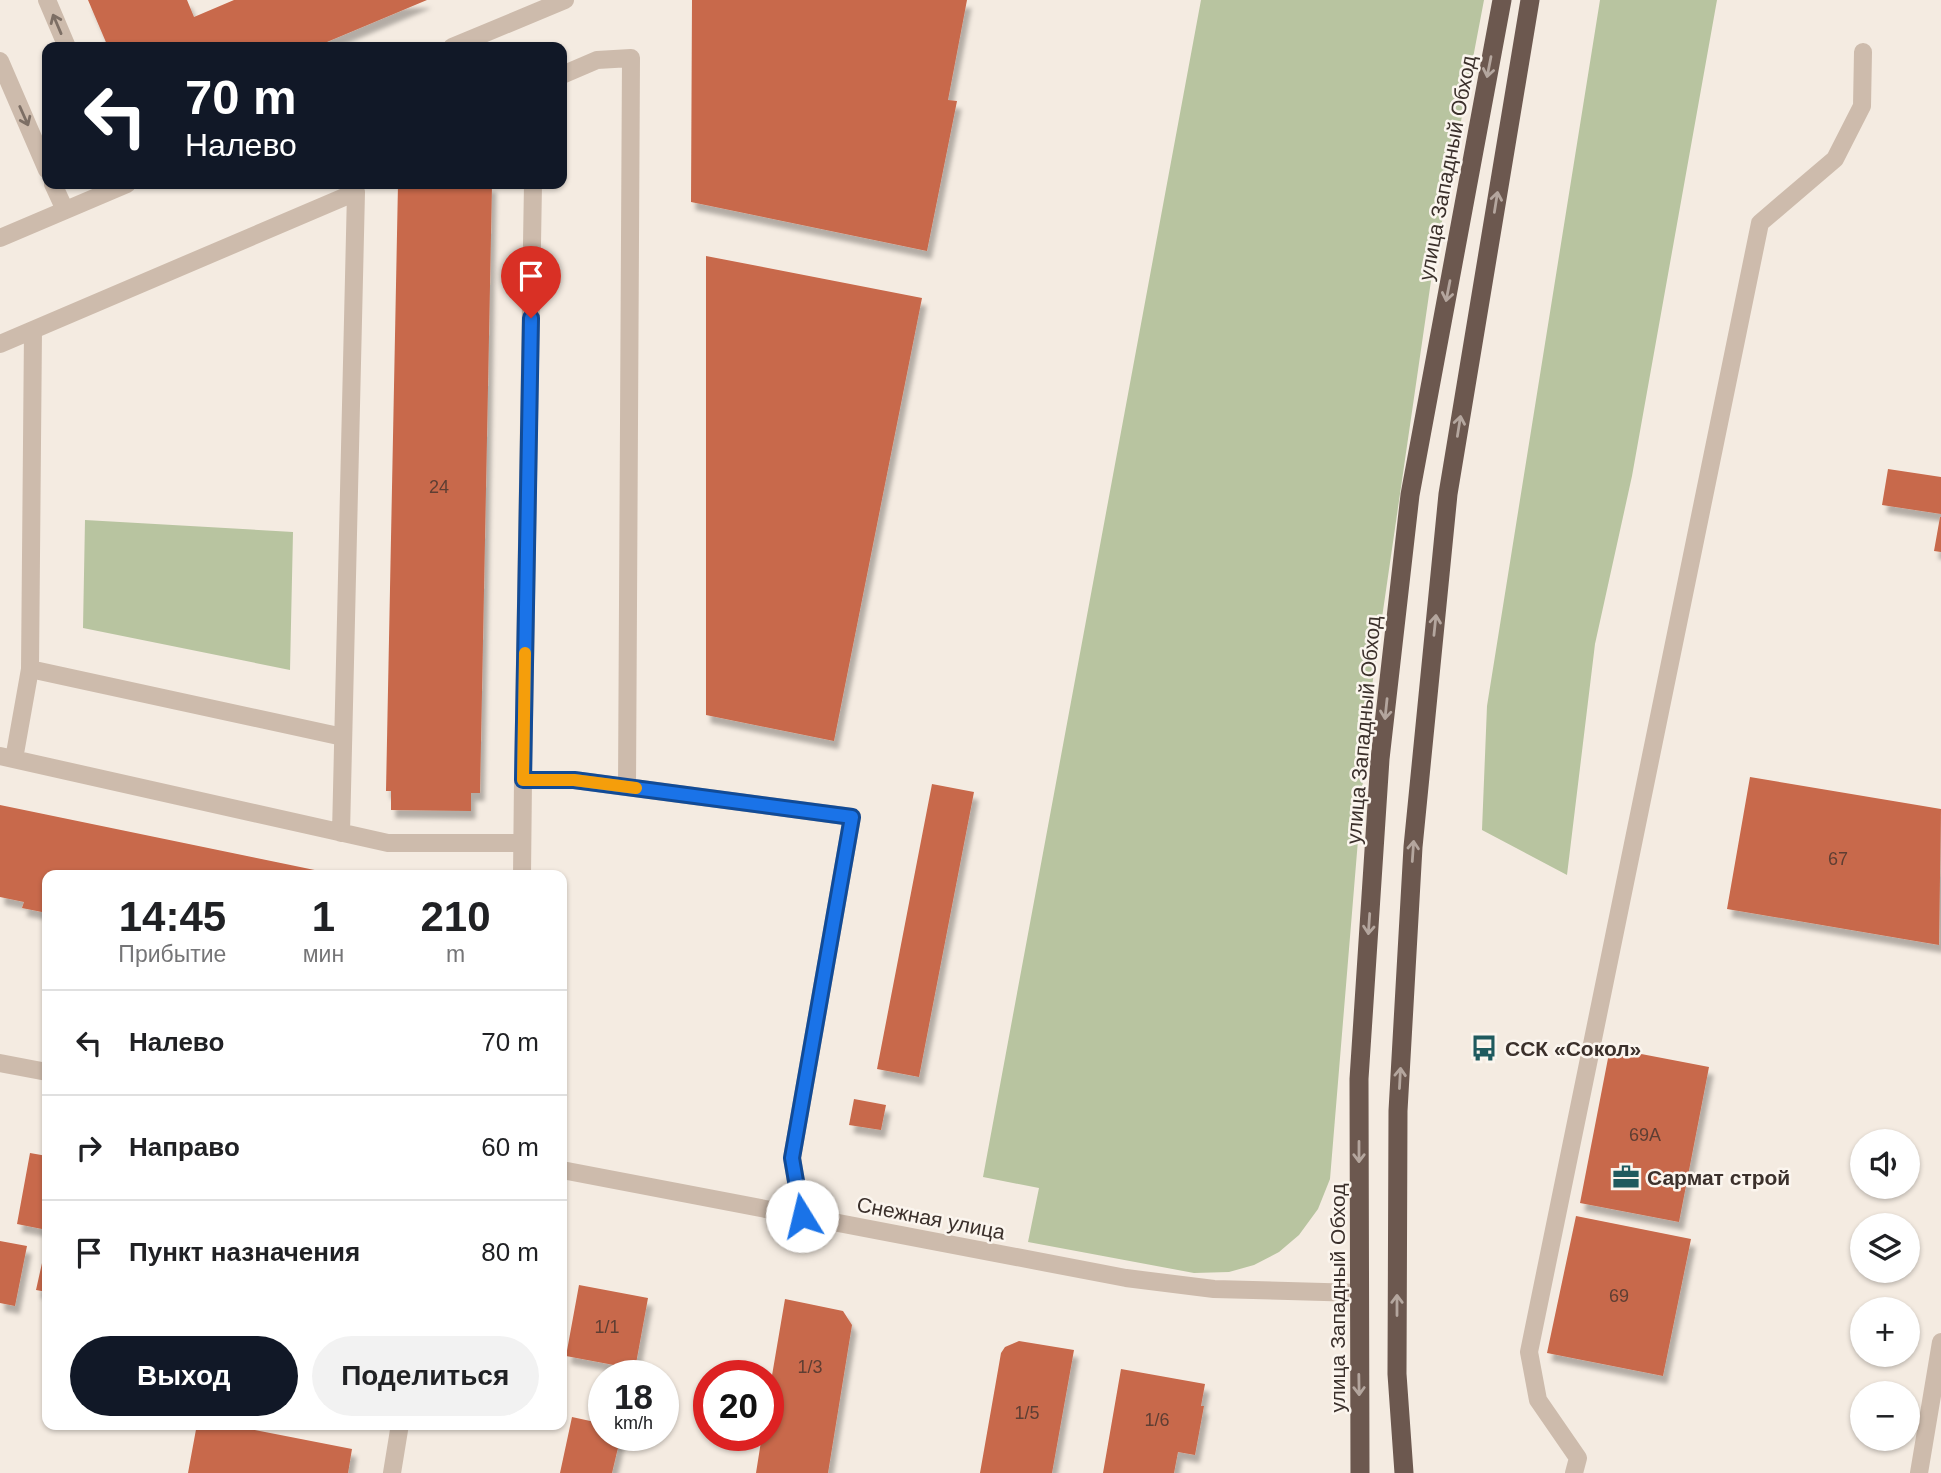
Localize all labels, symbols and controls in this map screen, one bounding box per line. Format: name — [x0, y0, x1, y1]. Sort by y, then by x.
one-way arrow — [50, 13, 63, 35]
street label: улица Западный Обход — [1414, 53, 1480, 283]
one-way arrow — [1482, 55, 1496, 78]
icon: left — [70, 70, 161, 161]
text: 70 m — [185, 70, 297, 124]
one-way arrow — [18, 104, 31, 126]
text: Налево — [185, 127, 297, 163]
one-way arrow — [1490, 191, 1503, 214]
pin — [501, 246, 561, 318]
icon: arrive — [512, 257, 550, 295]
one-way arrow — [1440, 279, 1454, 302]
one-way arrow — [1453, 415, 1466, 438]
house number: 24 — [429, 477, 449, 497]
one-way arrow — [1429, 614, 1442, 636]
street label: улица Западный Обход — [1342, 615, 1384, 845]
one-way arrow — [1379, 697, 1392, 720]
one-way arrow — [1407, 840, 1420, 863]
house number: 67 — [1828, 849, 1848, 869]
text: 14:45 — [119, 893, 226, 940]
text: 1 — [312, 893, 335, 940]
text: 210 — [421, 893, 491, 940]
one-way arrow — [1362, 913, 1375, 935]
text: Прибытие — [118, 941, 226, 967]
text: мин — [303, 941, 344, 967]
text: m — [446, 941, 465, 967]
icon: left — [70, 1024, 108, 1062]
text: Налево — [129, 1027, 224, 1057]
text: 70 m — [481, 1027, 539, 1057]
bus stop icon: ССК «Сокол» — [1469, 1033, 1499, 1063]
place label: ССК «Сокол» — [1505, 1037, 1641, 1060]
one-way arrow — [1393, 1067, 1406, 1090]
house number: 69А — [1629, 1125, 1661, 1145]
icon: right — [70, 1129, 108, 1167]
map controls — [1850, 1129, 1920, 1451]
button: sound — [1850, 1129, 1920, 1199]
text: Направо — [129, 1132, 240, 1162]
text: 60 m — [481, 1132, 539, 1162]
one-way arrow — [1352, 1140, 1366, 1163]
office icon: Сармат строй — [1611, 1162, 1641, 1192]
place label: Сармат строй — [1647, 1166, 1790, 1189]
position arrow — [765, 1179, 839, 1253]
street label: улица Западный Обход — [1326, 1184, 1349, 1412]
street label: Снежная улица — [855, 1192, 1007, 1244]
button: layers — [1850, 1213, 1920, 1283]
icon: arrive — [70, 1234, 108, 1272]
text: Пункт назначения — [129, 1237, 360, 1267]
text: 80 m — [481, 1237, 539, 1267]
house number: 69 — [1609, 1286, 1629, 1306]
one-way arrow — [1390, 1294, 1404, 1317]
button: + — [1850, 1297, 1920, 1367]
house number: 1/1 — [594, 1317, 620, 1337]
button: Выход — [70, 1336, 298, 1416]
button: Поделиться — [312, 1336, 539, 1416]
house number: 1/3 — [797, 1357, 823, 1377]
speed limit sign: 20 — [693, 1360, 784, 1451]
one-way arrow — [1352, 1374, 1366, 1397]
text: 18 — [614, 1377, 653, 1416]
button: − — [1850, 1381, 1920, 1451]
house number: 1/5 — [1014, 1403, 1040, 1423]
house number: 1/6 — [1144, 1410, 1170, 1430]
text: km/h — [614, 1413, 653, 1433]

